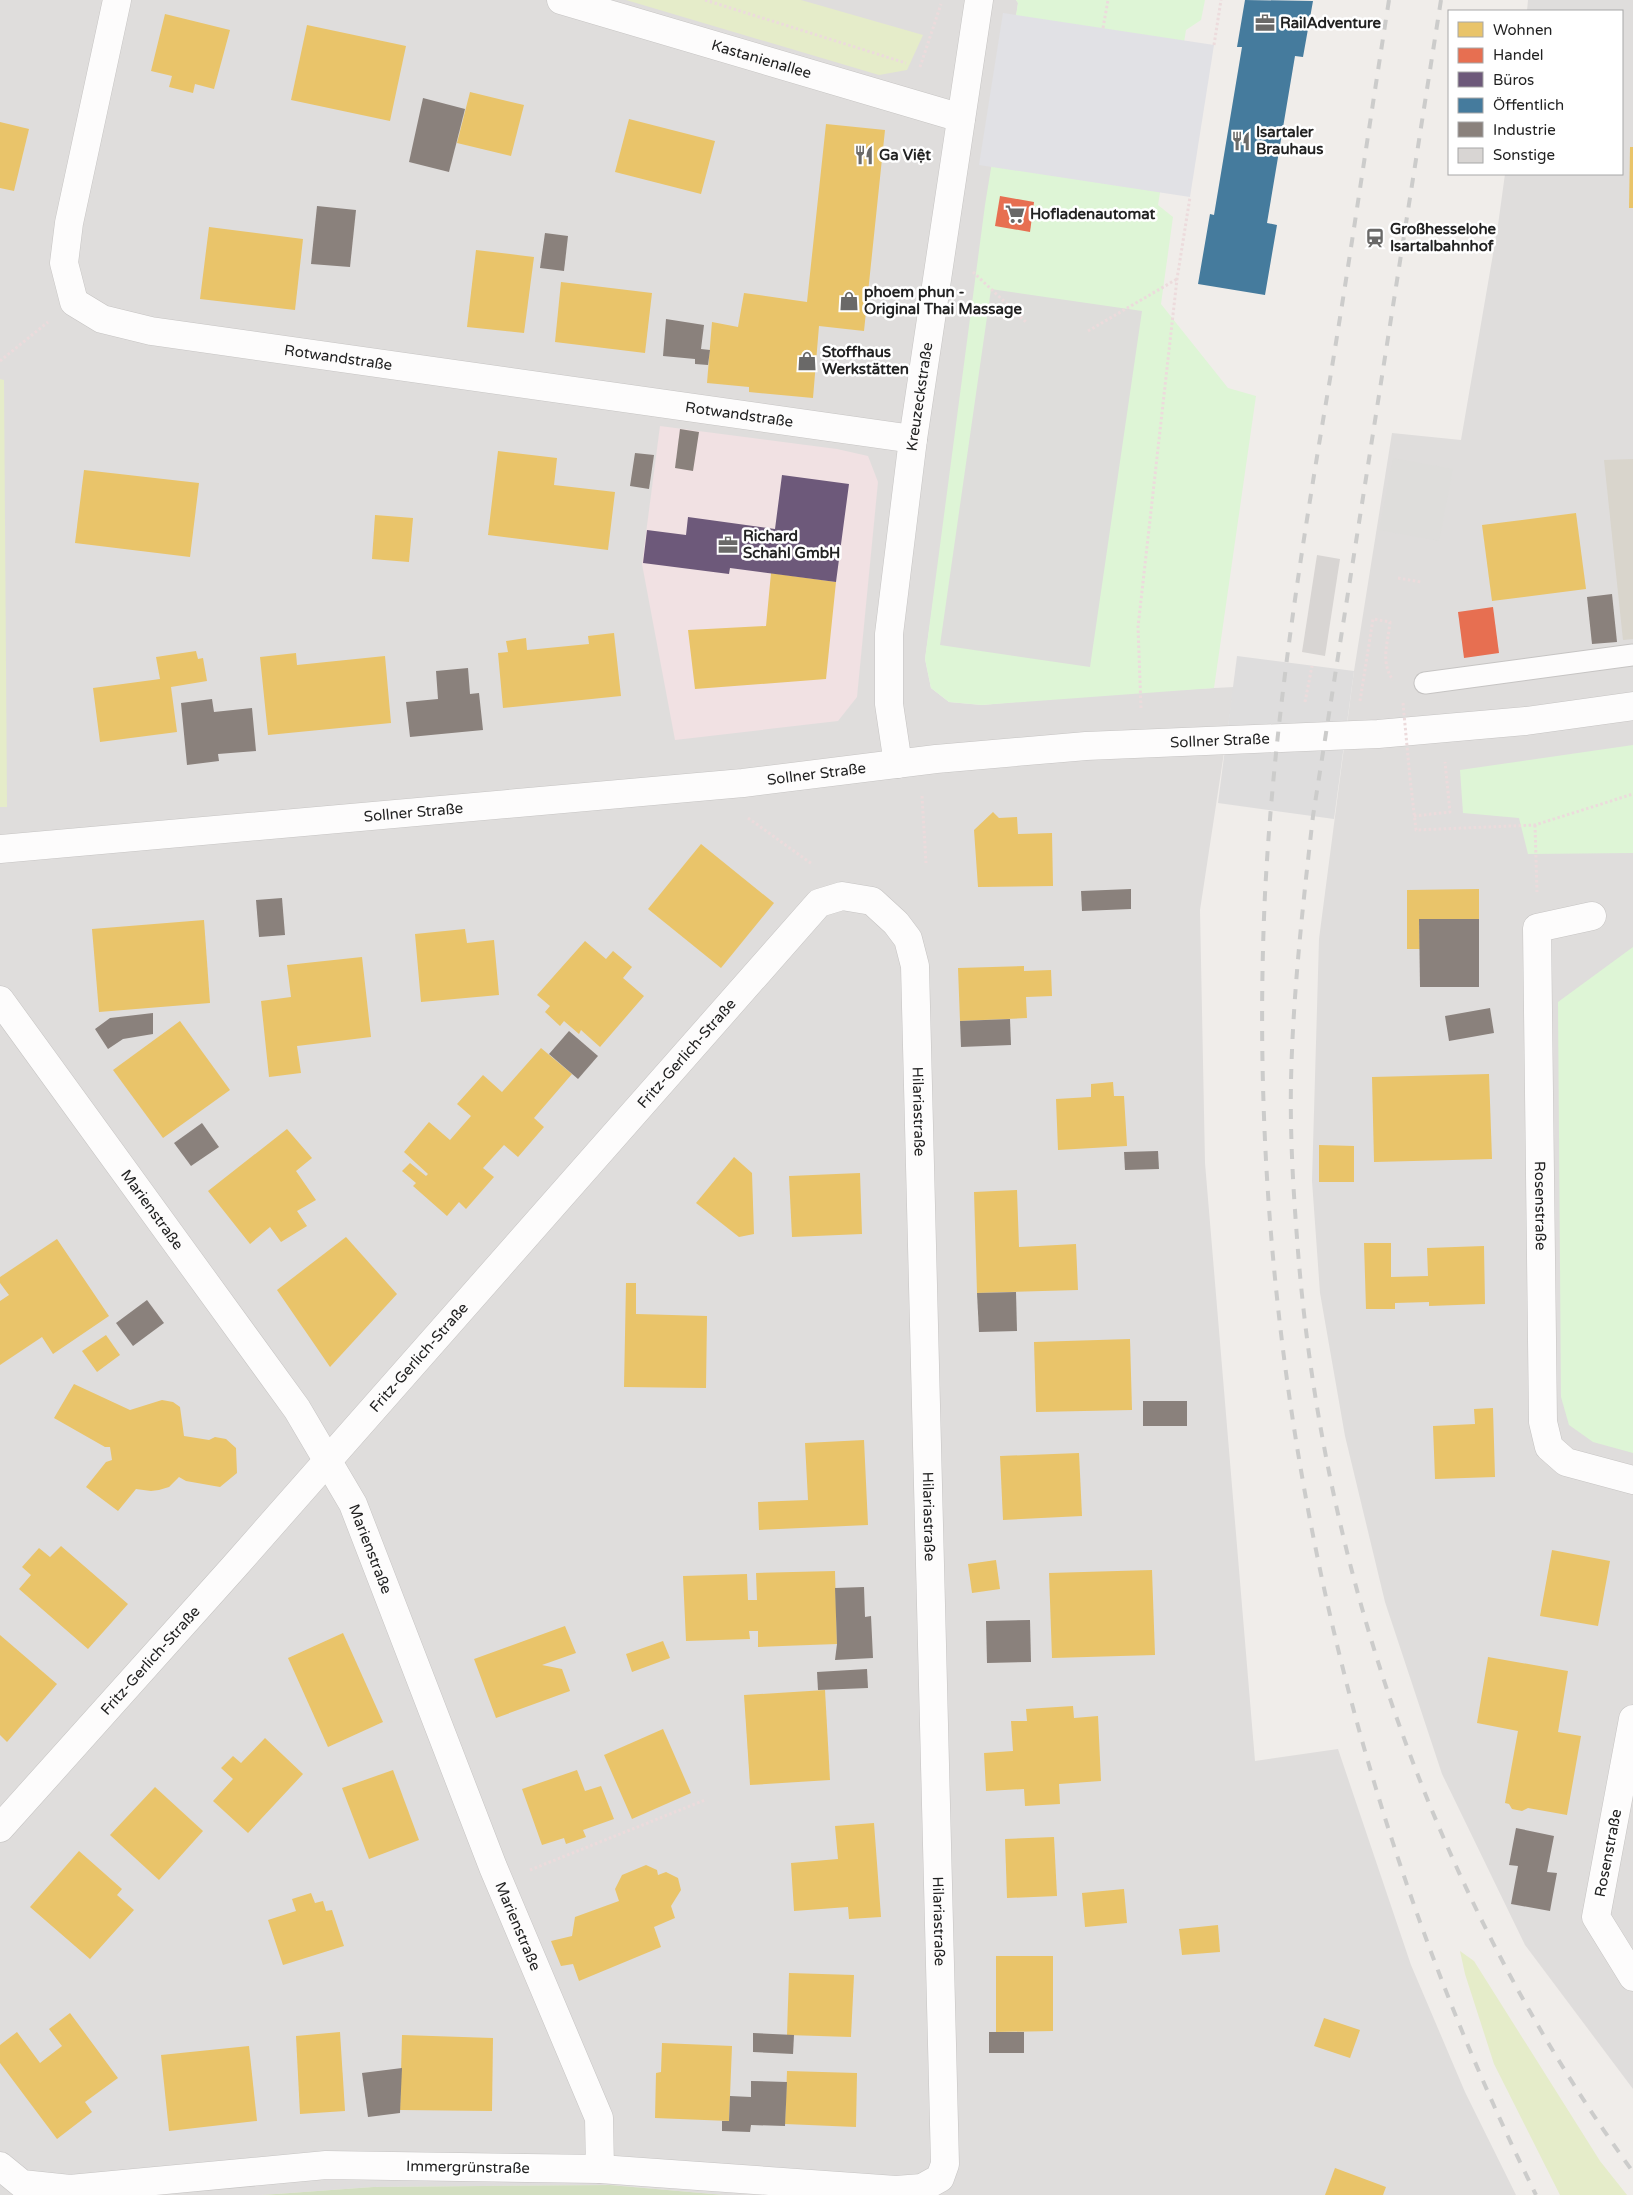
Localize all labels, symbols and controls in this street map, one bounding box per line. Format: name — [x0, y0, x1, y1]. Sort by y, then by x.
legend — [1448, 10, 1623, 175]
office icon: RailAdventure — [1254, 12, 1276, 34]
place label: RailAdventure — [1280, 14, 1382, 32]
text: Wohnen — [1493, 21, 1553, 39]
street label: Kastanienallee — [709, 36, 814, 82]
text: Handel — [1493, 46, 1544, 64]
text: Büros — [1493, 71, 1534, 89]
text: Öffentlich — [1493, 96, 1564, 114]
text: Industrie — [1493, 121, 1556, 139]
place label: Isartaler Brauhaus — [1256, 123, 1323, 158]
restaurant icon: Isartaler Brauhaus — [1230, 130, 1252, 152]
restaurant icon: Ga Việt — [853, 144, 875, 166]
place label: Ga Việt — [879, 146, 931, 164]
text: Sonstige — [1493, 146, 1555, 164]
supermarket icon: Hofladenautomat — [1004, 203, 1026, 225]
place label: Hofladenautomat — [1030, 205, 1155, 223]
place label: Großhesselohe Isartalbahnhof — [1390, 220, 1497, 255]
station icon: Großhesselohe Isartalbahnhof — [1364, 227, 1386, 249]
place label: phoem phun - Original Thai Massage — [864, 283, 1022, 319]
shop icon: phoem phun - Original Thai Massage — [838, 290, 860, 312]
street label: Rotwandstraße — [283, 341, 393, 374]
street label: Kreuzeckstraße — [903, 341, 936, 452]
place label: Stoffhaus Werkstätten — [822, 343, 909, 378]
shop icon: Stoffhaus Werkstätten — [796, 350, 818, 372]
street label: Rotwandstraße — [684, 398, 794, 431]
place label: Richard Schahl GmbH — [743, 527, 840, 562]
office icon: Richard Schahl GmbH — [717, 534, 739, 556]
street label: Sollner Straße — [1170, 729, 1270, 752]
street label: Sollner Straße — [766, 759, 867, 789]
street label: Sollner Straße — [363, 799, 464, 826]
street label: Fritz-Gerlich-Straße — [633, 995, 740, 1112]
street label: Hilariastraße — [909, 1066, 929, 1157]
street label: Rosenstraße — [1531, 1161, 1550, 1250]
street label: Marienstraße — [117, 1166, 187, 1253]
street label: Fritz-Gerlich-Straße — [366, 1299, 472, 1416]
street label: Hilariastraße — [919, 1471, 939, 1562]
street label: Marienstraße — [345, 1502, 396, 1596]
street label: Fritz-Gerlich-Straße — [97, 1602, 204, 1719]
street label: Rosenstraße — [1591, 1807, 1625, 1899]
street label: Hilariastraße — [929, 1876, 949, 1966]
street label: Marienstraße — [491, 1879, 545, 1973]
street label: Immergrünstraße — [406, 2157, 530, 2177]

